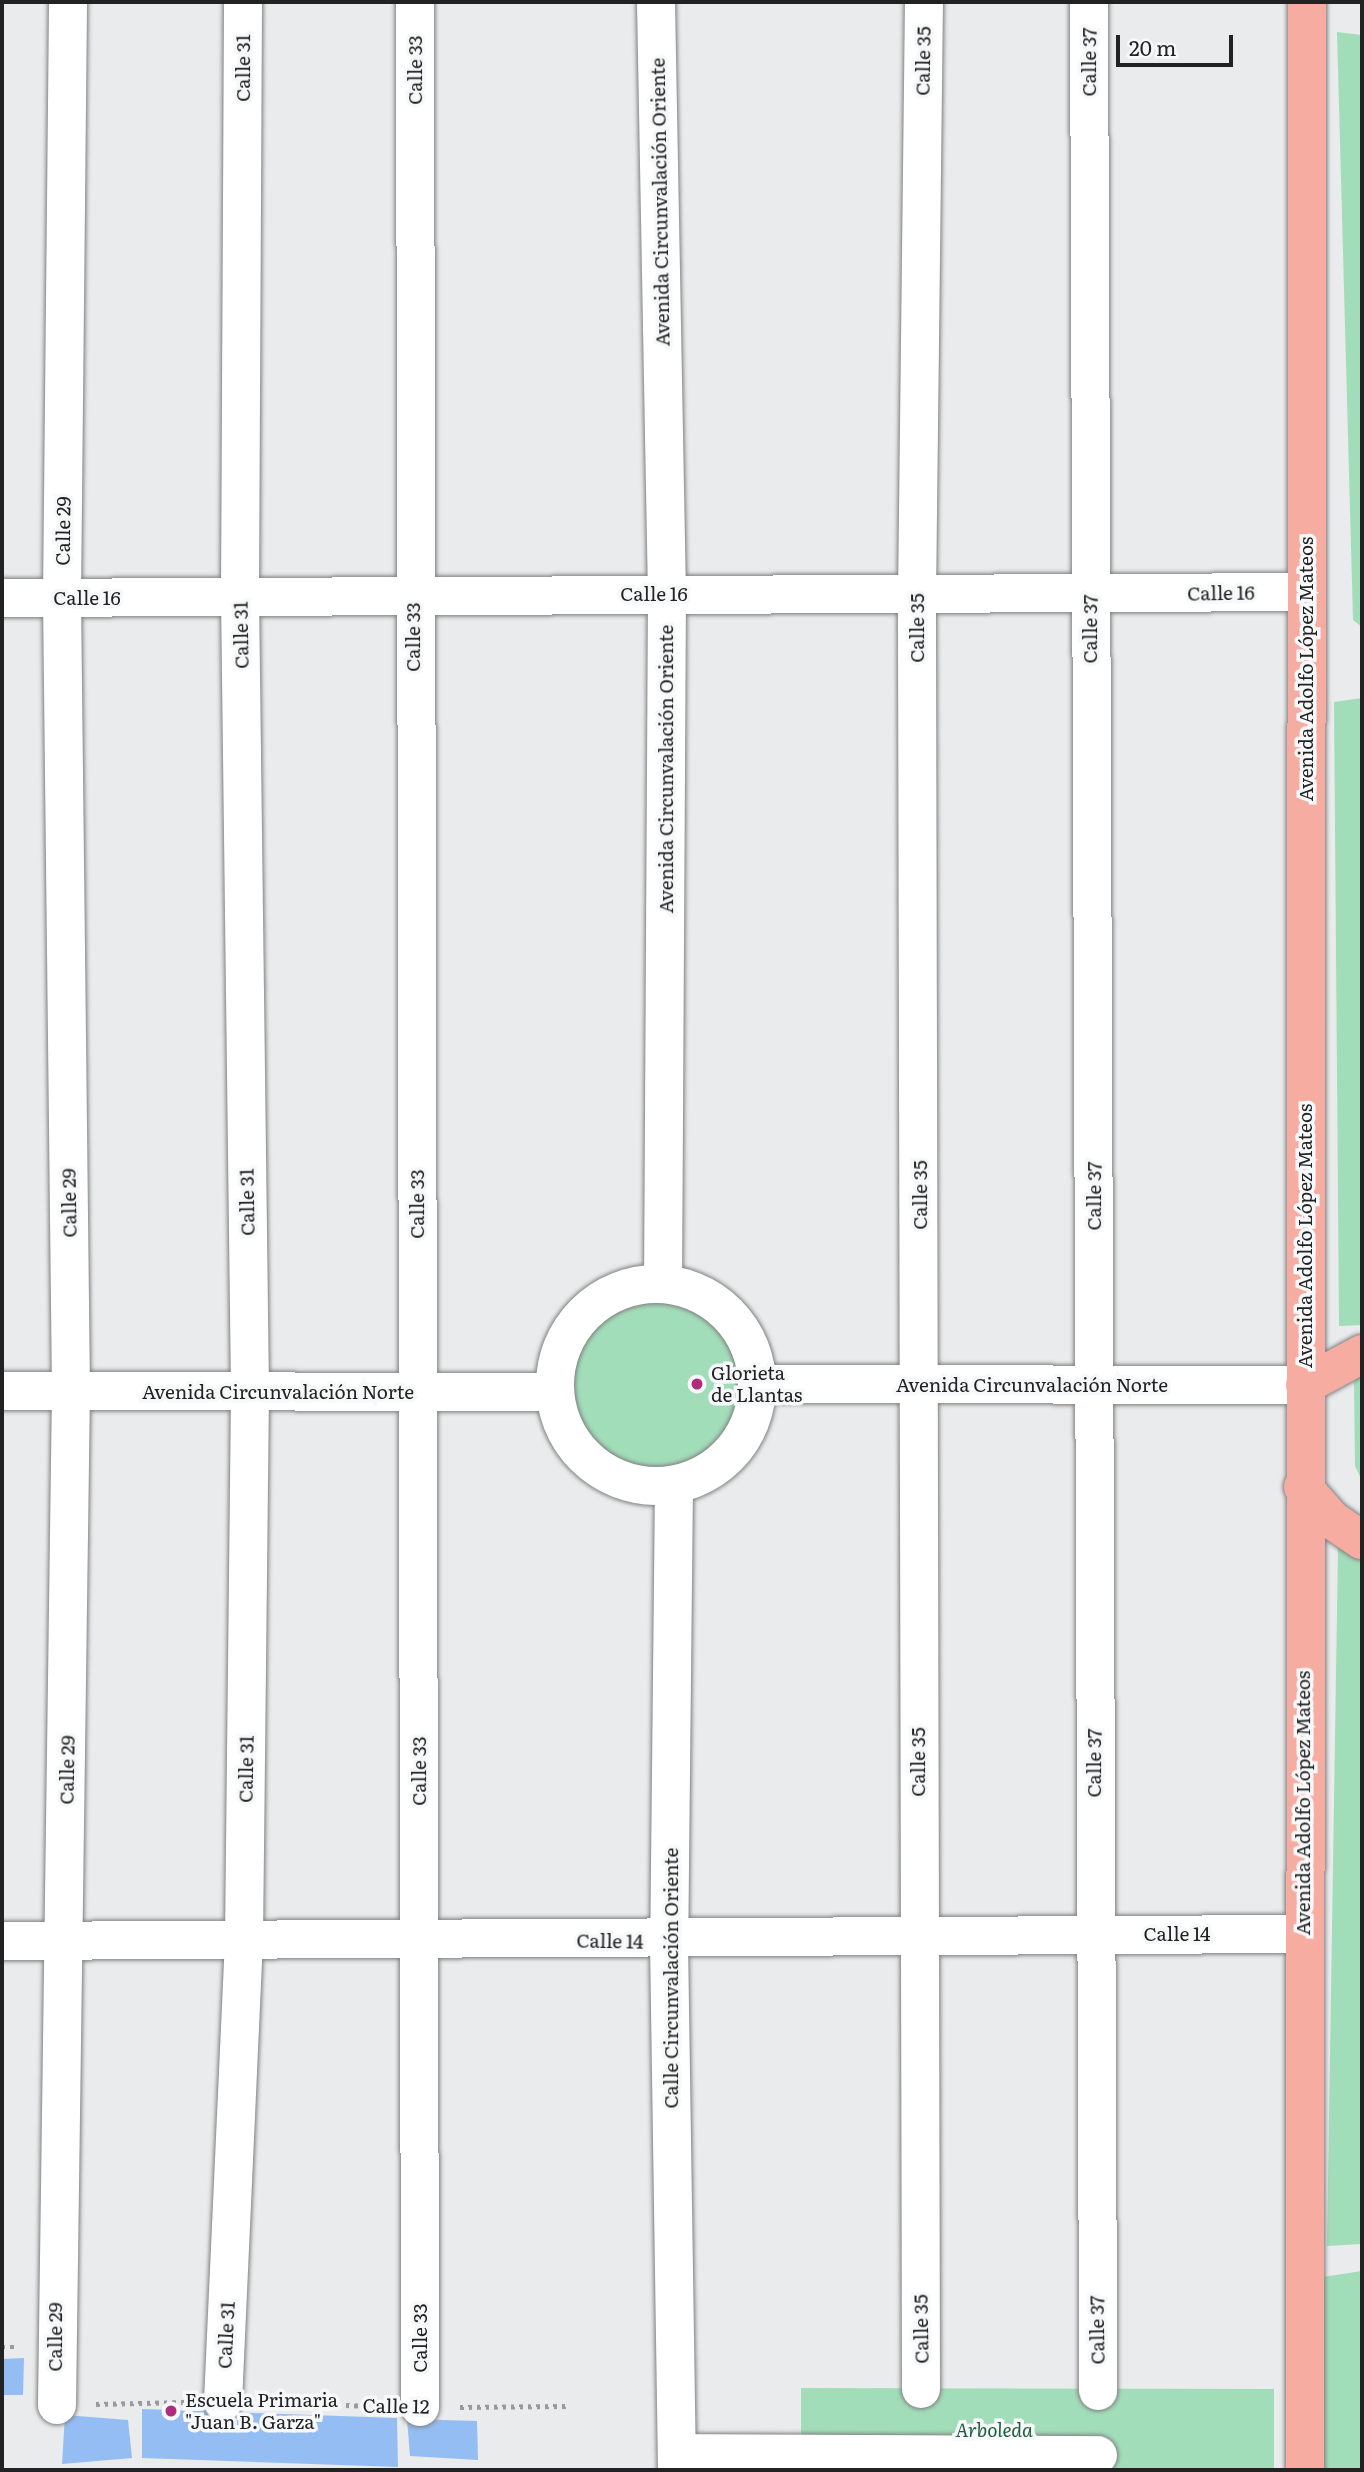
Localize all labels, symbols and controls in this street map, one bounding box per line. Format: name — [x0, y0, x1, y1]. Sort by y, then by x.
scale bar — [1119, 21, 1236, 65]
street label: Calle 35 — [911, 26, 935, 96]
street label: Calle 37 — [1078, 28, 1100, 96]
text: 20 m — [1129, 31, 1176, 62]
street label: Calle 31 — [232, 34, 254, 102]
street label: Calle 33 — [404, 35, 426, 105]
street label: Avenida Circunvalación Oriente — [646, 57, 674, 347]
street label: Calle 29 — [51, 496, 75, 566]
street label: Avenida Adolfo López Mateos — [1295, 537, 1317, 801]
street label: Calle 16 — [1187, 581, 1255, 605]
street label: Calle 16 — [620, 583, 688, 605]
street label: Calle 16 — [53, 587, 121, 609]
street label: Calle 35 — [906, 593, 928, 663]
street label: Calle 37 — [1079, 595, 1101, 663]
street label: Calle 31 — [229, 601, 253, 669]
street label: Calle 33 — [402, 602, 424, 672]
street label: Avenida Circunvalación Oriente — [655, 625, 677, 913]
street label: Avenida Adolfo López Mateos — [1294, 1104, 1316, 1368]
street label: Calle 35 — [909, 1160, 931, 1230]
street label: Calle 37 — [1083, 1162, 1105, 1230]
street label: Calle 29 — [57, 1168, 81, 1238]
street label: Calle 31 — [235, 1168, 259, 1236]
street label: Calle 33 — [406, 1169, 428, 1239]
place label: Glorieta de Llantas — [711, 1362, 802, 1406]
street label: Avenida Circunvalación Norte — [896, 1374, 1168, 1396]
marker: Glorieta de Llantas — [689, 1376, 705, 1392]
street label: Avenida Circunvalación Norte — [142, 1381, 414, 1403]
street label: Avenida Adolfo López Mateos — [1292, 1671, 1314, 1935]
street label: Calle 35 — [907, 1727, 929, 1797]
street label: Calle 37 — [1083, 1729, 1105, 1797]
street label: Calle 29 — [55, 1735, 79, 1805]
street label: Calle 31 — [234, 1735, 258, 1803]
street label: Calle 33 — [408, 1736, 430, 1806]
street label: Calle Circunvalación Oriente — [660, 1848, 682, 2108]
street label: Calle 14 — [1144, 1923, 1210, 1945]
street label: Calle 14 — [576, 1929, 644, 1953]
street label: Calle 35 — [909, 2294, 933, 2364]
street label: Calle 37 — [1085, 2295, 1109, 2365]
street label: Calle 31 — [213, 2301, 239, 2369]
street label: Calle 29 — [44, 2302, 66, 2372]
street label: Calle 33 — [409, 2303, 431, 2373]
place label: Escuela Primaria "Juan B. Garza" — [185, 2389, 338, 2433]
street label: Calle 12 — [362, 2394, 430, 2418]
marker: Escuela Primaria "Juan B. Garza" — [163, 2403, 179, 2419]
park label: Arboleda — [955, 2419, 1033, 2441]

